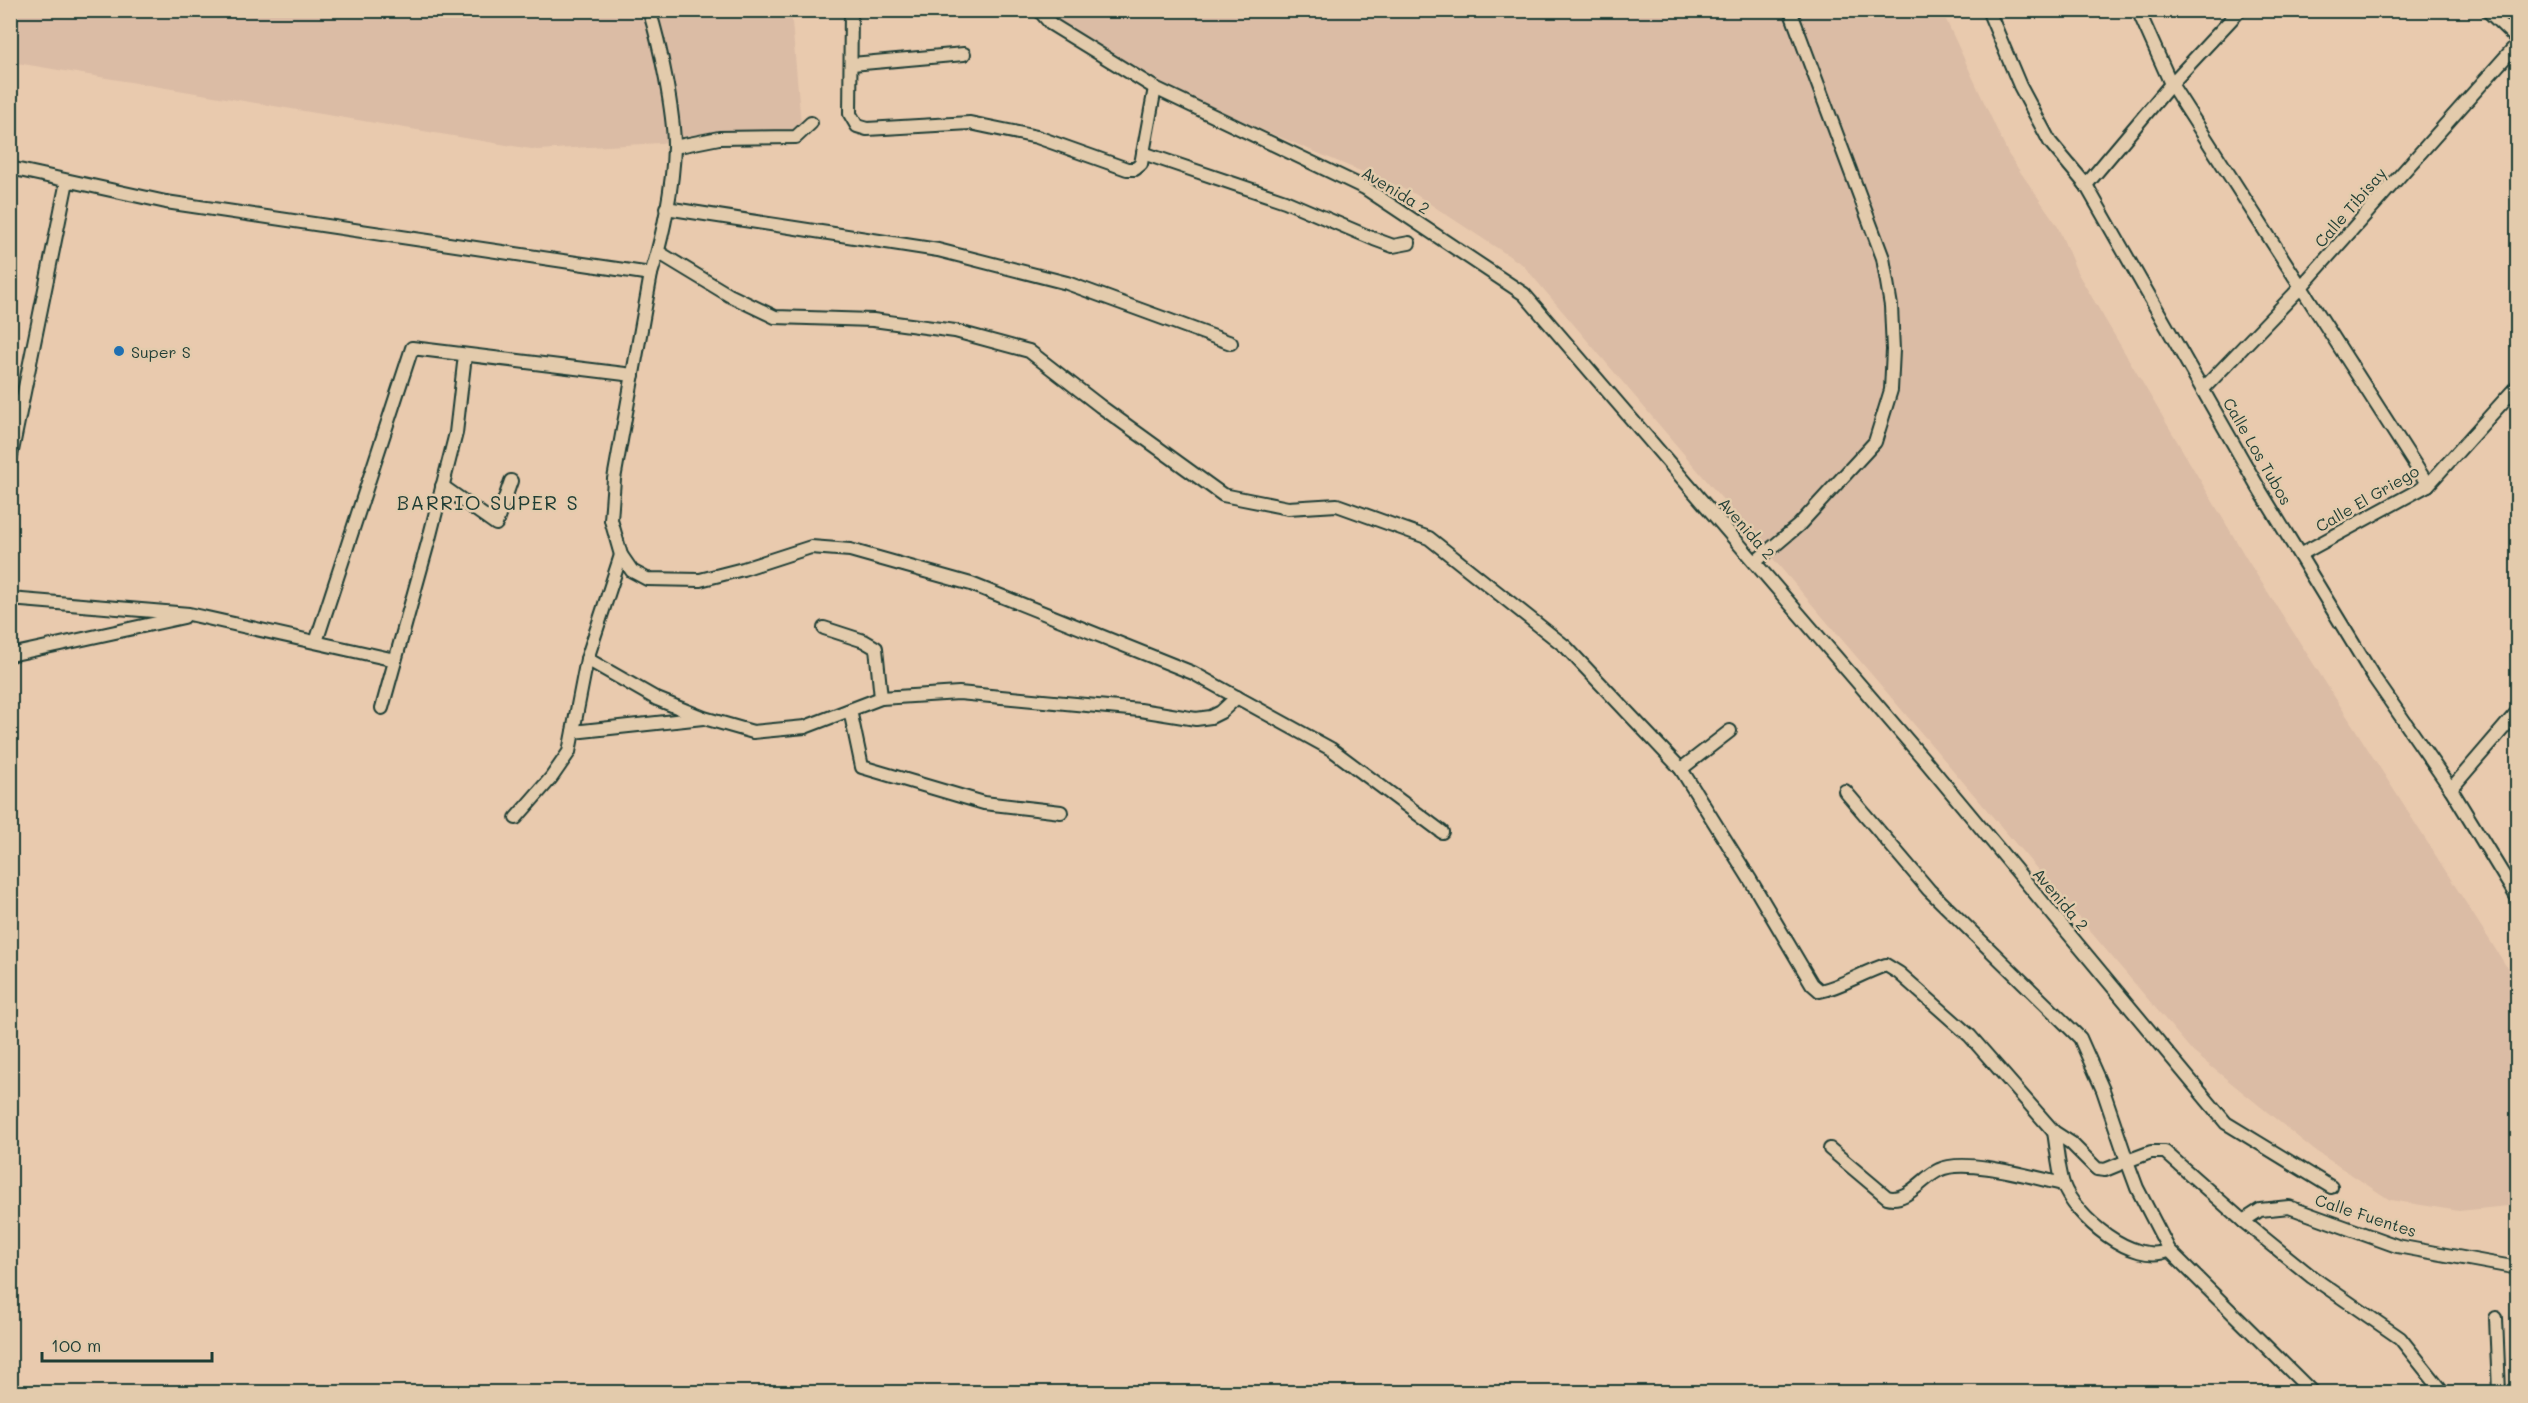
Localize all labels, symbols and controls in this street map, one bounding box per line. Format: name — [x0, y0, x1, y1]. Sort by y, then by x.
street label: Avenida 2 — [1358, 161, 1434, 219]
street label: Calle Tibisay — [2309, 163, 2391, 251]
place label: Super S — [131, 341, 191, 362]
marker: Super S — [112, 344, 126, 358]
street label: Calle Los Tubos — [2219, 394, 2297, 508]
street label: Calle El Griego — [2311, 460, 2423, 536]
district label: BARRIO SUPER S — [397, 489, 579, 515]
street label: Avenida 2 — [1714, 493, 1780, 563]
street label: Avenida 2 — [2029, 863, 2093, 935]
street label: Calle Fuentes — [2313, 1189, 2419, 1241]
scale bar — [42, 1325, 212, 1363]
text: 100 m — [51, 1333, 101, 1357]

